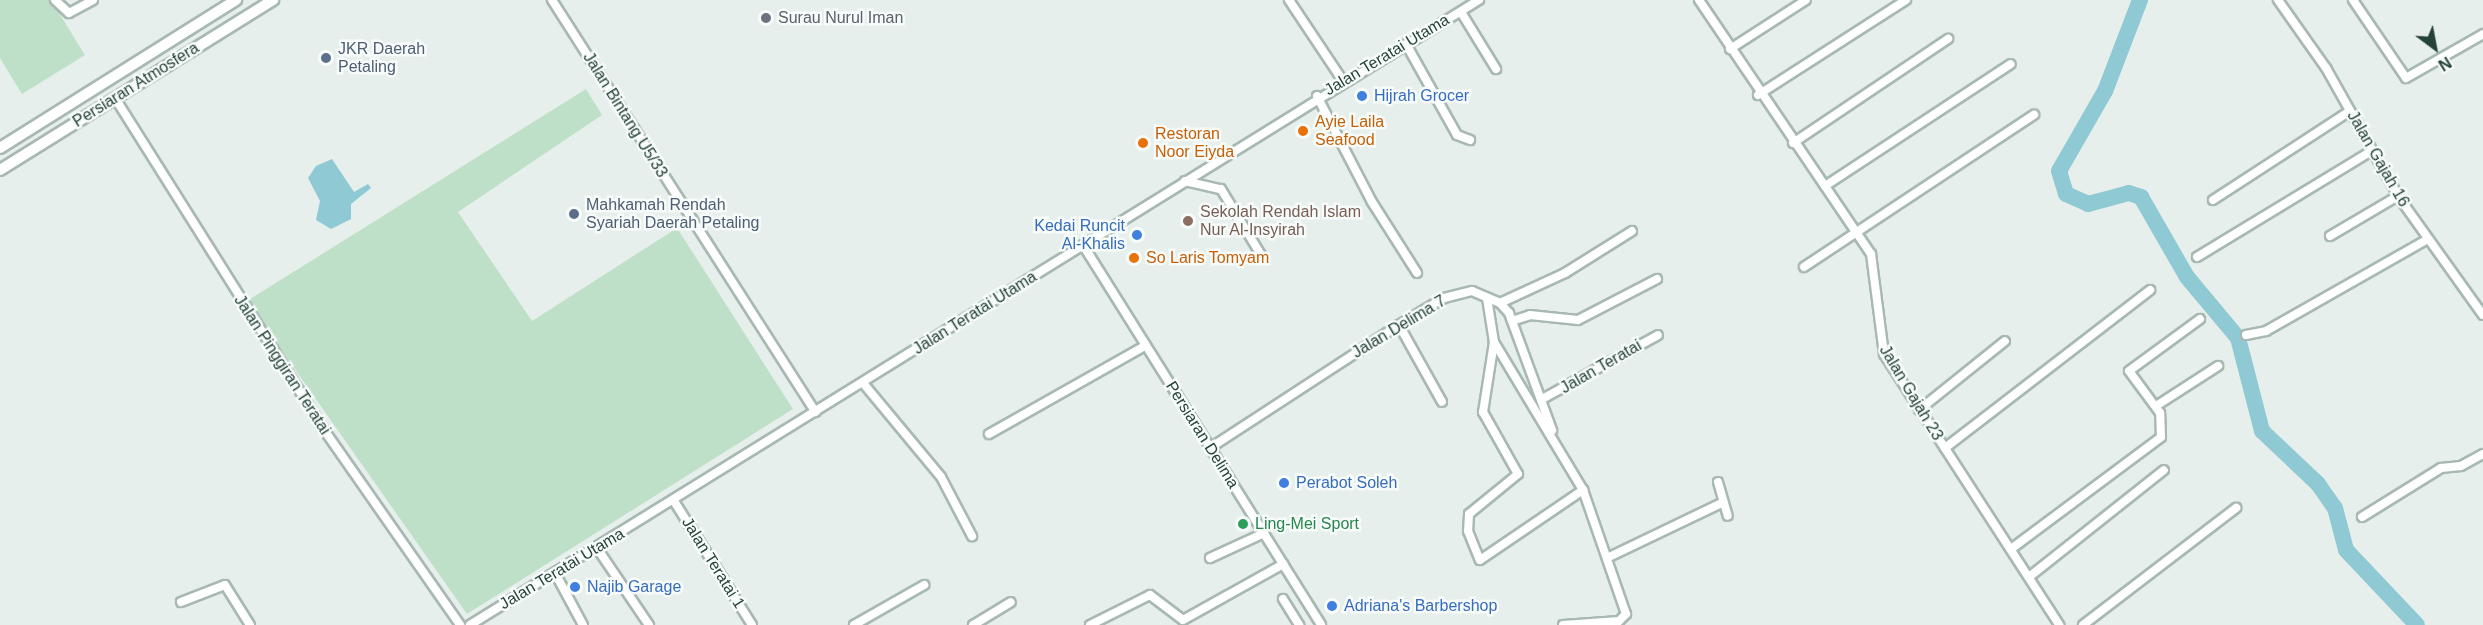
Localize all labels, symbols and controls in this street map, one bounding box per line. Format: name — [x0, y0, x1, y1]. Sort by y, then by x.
place label: Surau Nurul Iman — [778, 8, 903, 28]
street label: Jalan Teratai Utama — [1321, 10, 1453, 100]
marker: Surau Nurul Iman — [759, 11, 773, 25]
north arrow — [2405, 18, 2465, 78]
street label: Persiaran Atmosfera — [69, 38, 203, 132]
place label: JKR Daerah Petaling — [338, 39, 425, 77]
street label: Jalan Bintang U5/33 — [579, 49, 671, 181]
marker: JKR Daerah Petaling — [319, 51, 333, 65]
text: N — [2435, 53, 2454, 74]
place label: Hijrah Grocer — [1374, 86, 1469, 106]
marker: Hijrah Grocer — [1355, 89, 1369, 103]
street label: Jalan Gajah 16 — [2343, 108, 2413, 210]
place label: Ayie Laila Seafood — [1315, 112, 1384, 150]
place label: Restoran Noor Eiyda — [1155, 124, 1234, 162]
marker: Ayie Laila Seafood — [1296, 124, 1310, 138]
marker: Restoran Noor Eiyda — [1136, 136, 1150, 150]
place label: Mahkamah Rendah Syariah Daerah Petaling — [586, 195, 759, 233]
place label: Sekolah Rendah Islam Nur Al-Insyirah — [1200, 202, 1361, 240]
marker: Mahkamah Rendah Syariah Daerah Petaling — [567, 207, 581, 221]
marker: Sekolah Rendah Islam Nur Al-Insyirah — [1181, 214, 1195, 228]
place label: Kedai Runcit Al-Khalis — [1034, 216, 1125, 254]
marker: Kedai Runcit Al-Khalis — [1130, 228, 1144, 242]
place label: So Laris Tomyam — [1146, 248, 1270, 268]
marker: So Laris Tomyam — [1127, 251, 1141, 265]
street label: Jalan Teratai Utama — [910, 267, 1040, 359]
street label: Jalan Pinggiran Teratai — [230, 292, 334, 438]
street label: Jalan Delima 7 — [1349, 292, 1449, 362]
street label: Jalan Teratai — [1557, 336, 1645, 398]
street label: Jalan Gajah 23 — [1875, 342, 1947, 444]
street label: Persiaran Delima — [1161, 378, 1243, 492]
place label: Perabot Soleh — [1296, 473, 1397, 493]
marker: Perabot Soleh — [1277, 476, 1291, 490]
street label: Jalan Teratai 1 — [677, 514, 749, 612]
place label: Ling-Mei Sport — [1255, 514, 1359, 534]
marker: Ling-Mei Sport — [1236, 517, 1250, 531]
street label: Jalan Teratai Utama — [496, 524, 628, 614]
place label: Najib Garage — [587, 577, 681, 597]
marker: Najib Garage — [568, 580, 582, 594]
place label: Adriana's Barbershop — [1344, 596, 1497, 616]
marker: Adriana's Barbershop — [1325, 599, 1339, 613]

